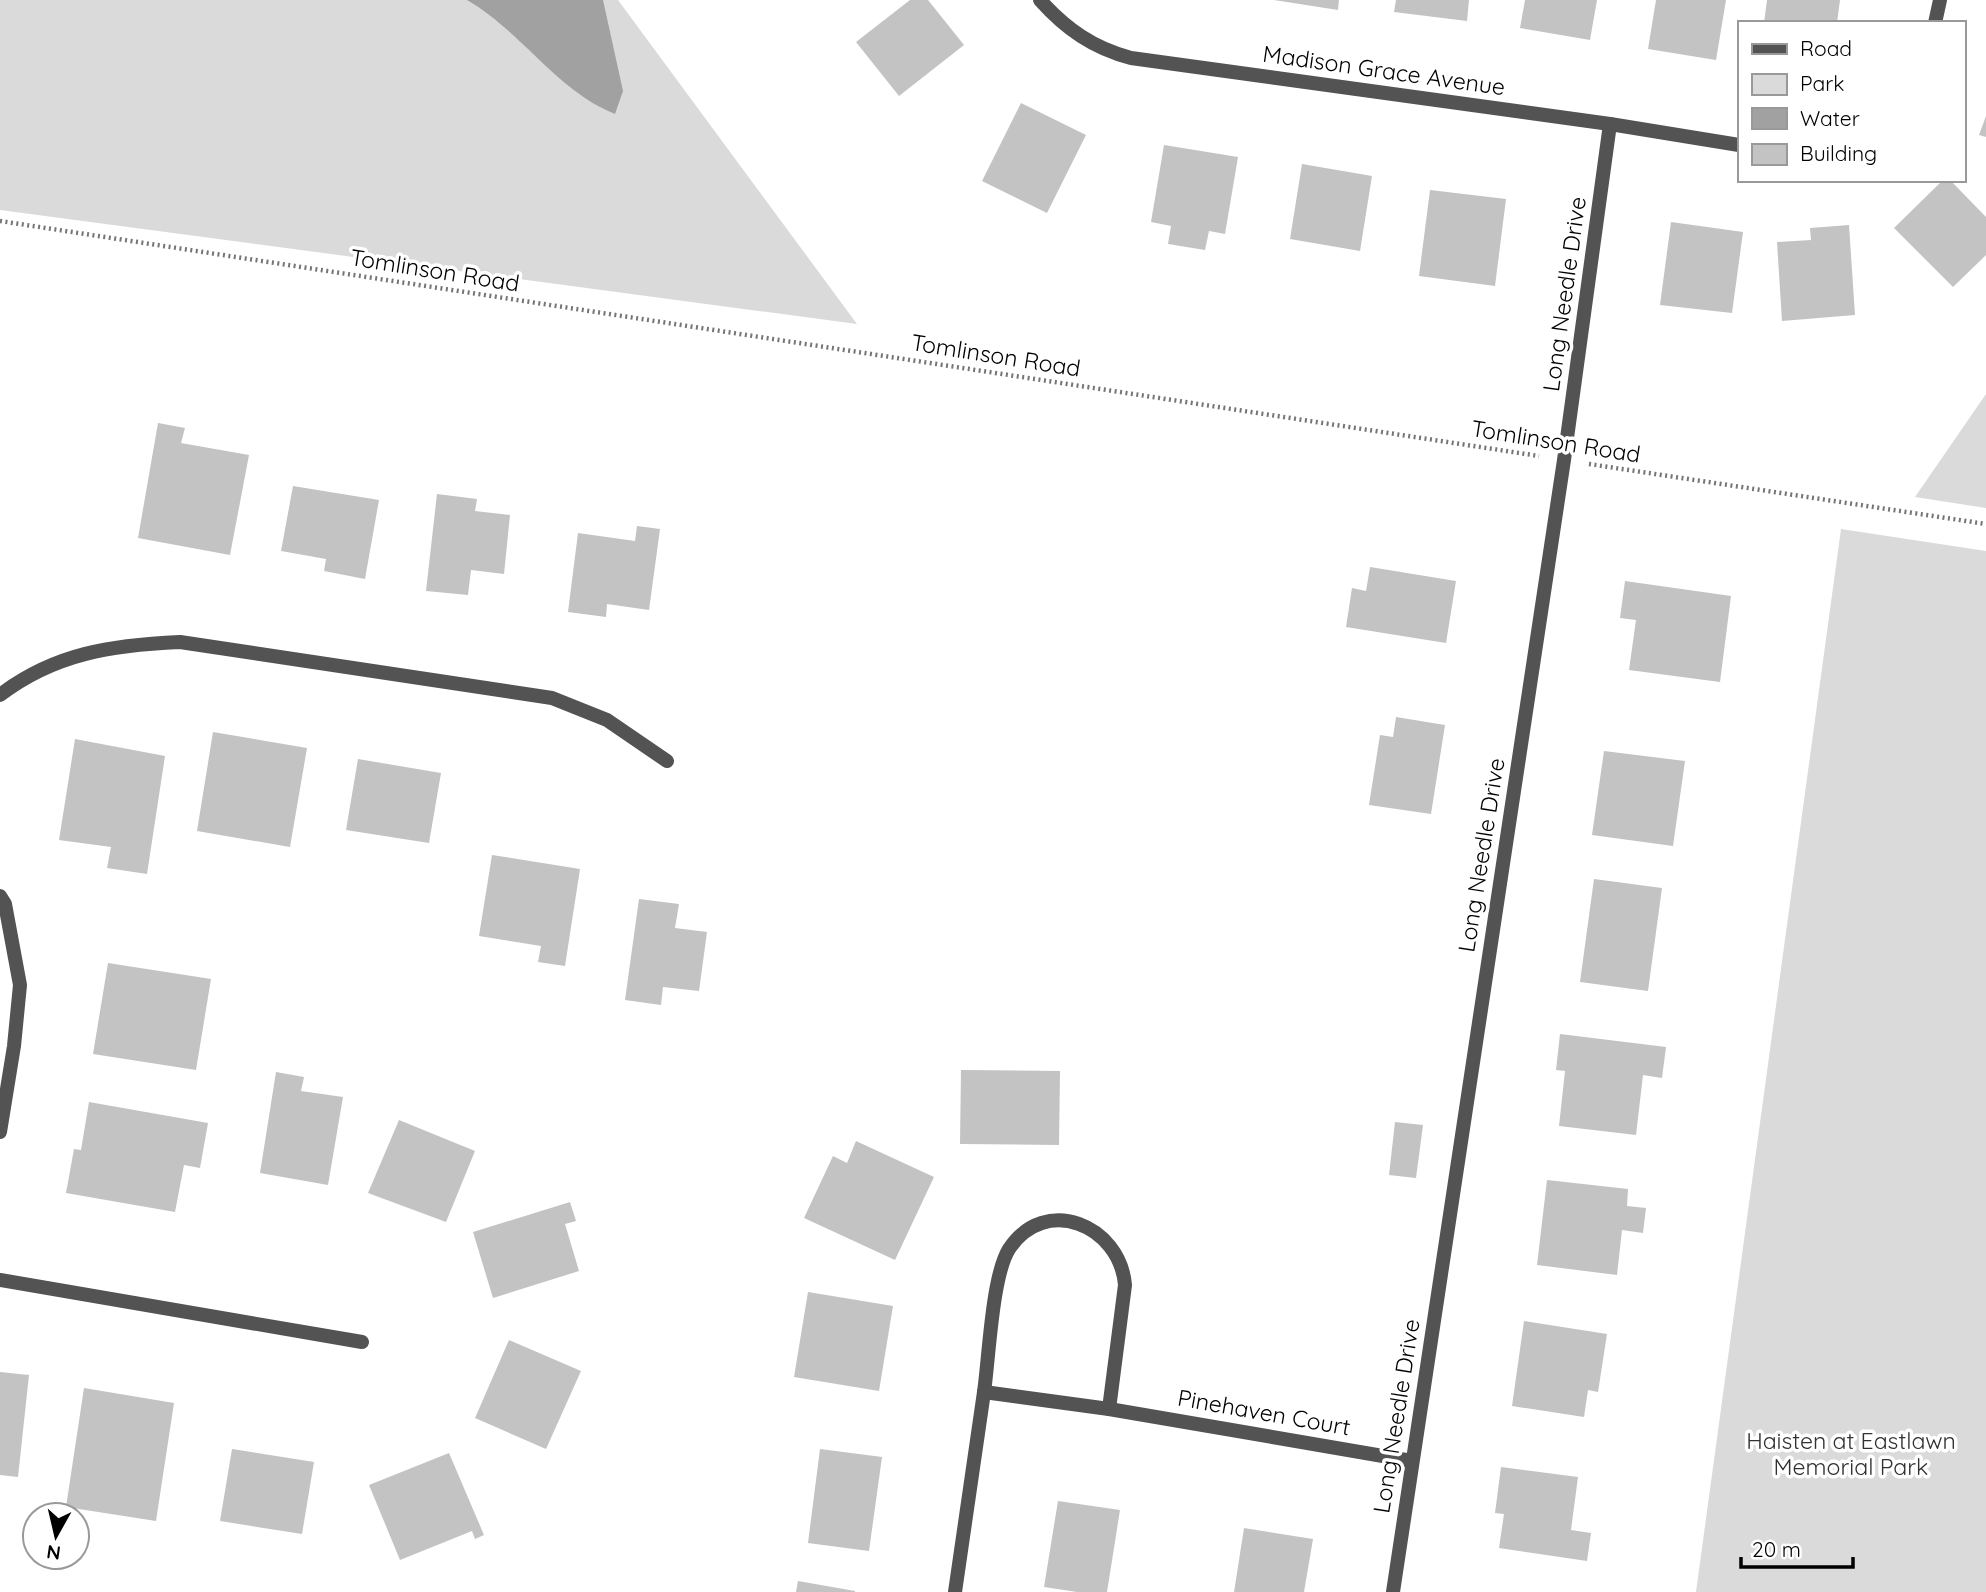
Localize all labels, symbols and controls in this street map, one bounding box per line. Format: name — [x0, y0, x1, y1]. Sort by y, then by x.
legend — [1738, 21, 1965, 182]
text: Road — [1800, 35, 1852, 61]
street label: Madison Grace Avenue — [1261, 39, 1507, 101]
text: Park — [1800, 70, 1844, 96]
text: Water — [1800, 105, 1860, 131]
text: Building — [1800, 140, 1877, 166]
street label: Long Needle Drive — [1536, 195, 1592, 393]
street label: Tomlinson Road — [348, 242, 522, 298]
street label: Tomlinson Road — [909, 327, 1083, 383]
street label: Tomlinson Road — [1469, 413, 1643, 469]
street label: Long Needle Drive — [1451, 756, 1511, 954]
street label: Long Needle Drive — [1366, 1317, 1426, 1515]
street label: Pinehaven Court — [1175, 1383, 1353, 1442]
park label: Haisten at Eastlawn Memorial Park — [1746, 1426, 1956, 1481]
north arrow — [21, 1501, 91, 1571]
scale bar — [1741, 1526, 1853, 1570]
text: 20 m — [1752, 1536, 1801, 1562]
text: N — [45, 1540, 62, 1566]

